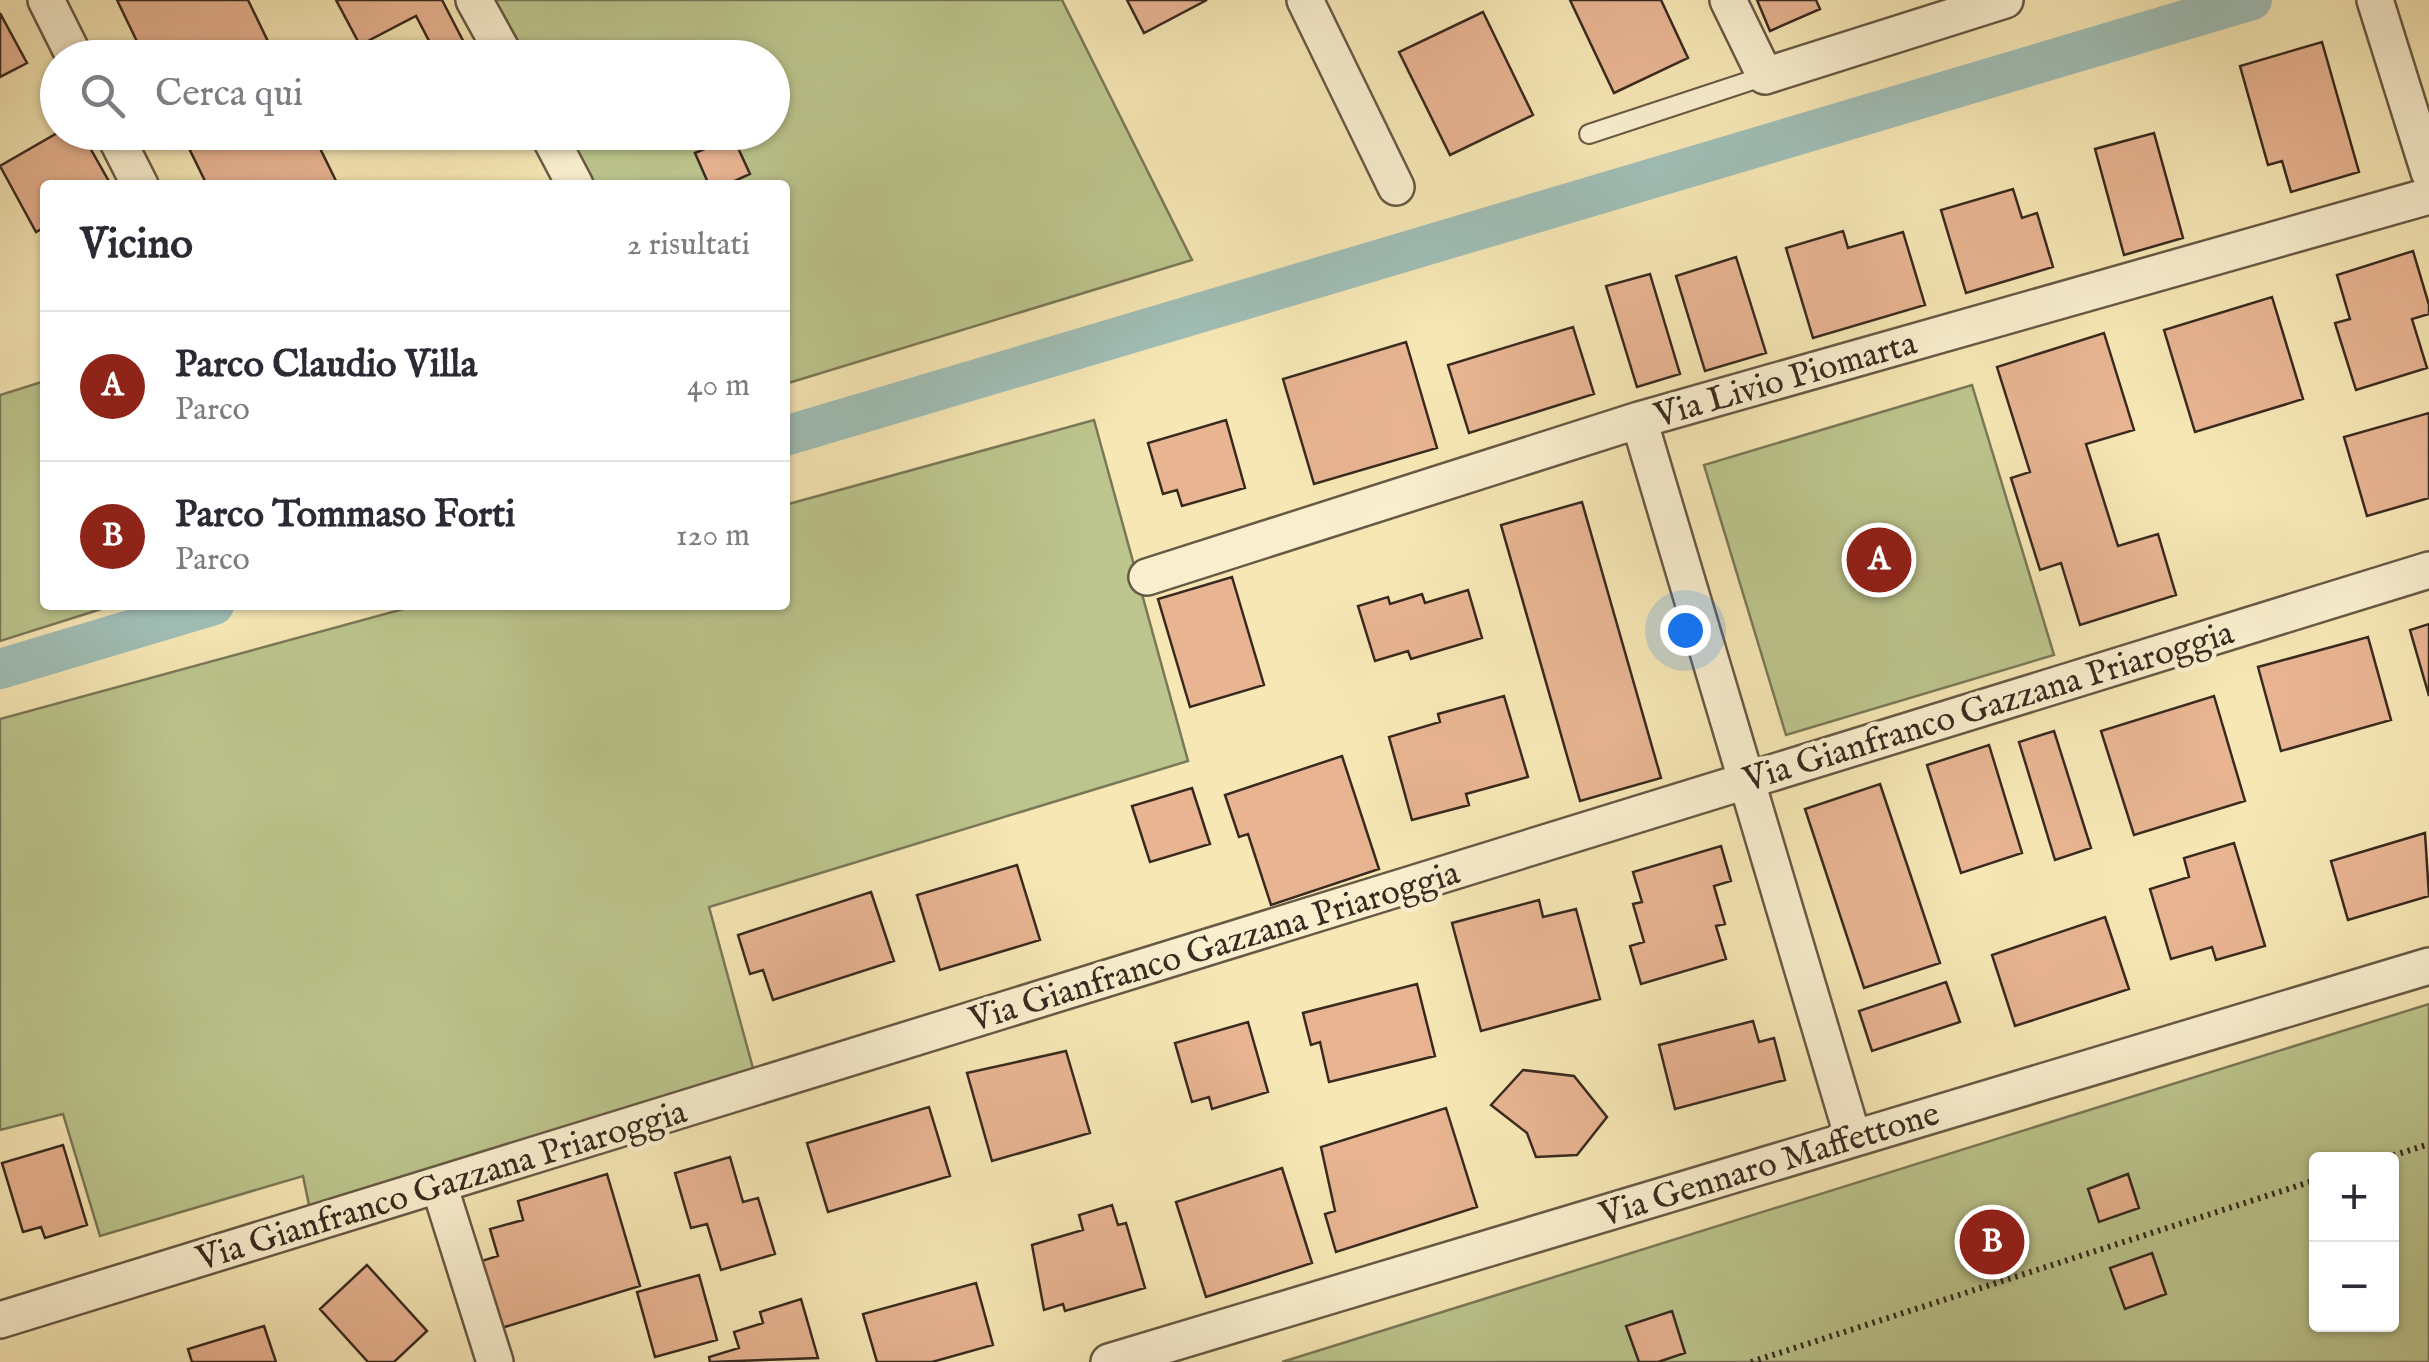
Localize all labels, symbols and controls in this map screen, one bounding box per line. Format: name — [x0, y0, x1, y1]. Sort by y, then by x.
search box — [40, 40, 790, 150]
icon: search — [75, 68, 130, 123]
text: Cerca qui — [155, 71, 303, 119]
text: Vicino — [80, 219, 193, 272]
text: 2 risultati — [627, 225, 750, 266]
street label: Via Livio Piomarta — [1648, 321, 1923, 440]
text: Parco Claudio Villa — [175, 342, 477, 390]
text: A — [102, 366, 123, 407]
text: 40 m — [687, 366, 750, 407]
text: Parco — [175, 390, 250, 431]
text: Parco Tommaso Forti — [175, 492, 516, 540]
text: B — [102, 516, 123, 557]
text: 120 m — [676, 516, 750, 557]
pin: A — [1846, 522, 1912, 598]
text: Parco — [175, 540, 250, 581]
your location — [1660, 605, 1711, 656]
street label: Via Gianfranco Gazzana Priaroggia — [1737, 611, 2240, 804]
street label: Via Gianfranco Gazzana Priaroggia — [963, 851, 1466, 1044]
street label: Via Gianfranco Gazzana Priaroggia — [190, 1090, 693, 1283]
street label: Via Gennaro Maffettone — [1593, 1092, 1945, 1239]
map controls — [2309, 1152, 2399, 1332]
button: + — [2309, 1152, 2399, 1242]
pin: B — [1960, 1204, 2024, 1280]
button: − — [2309, 1242, 2399, 1332]

